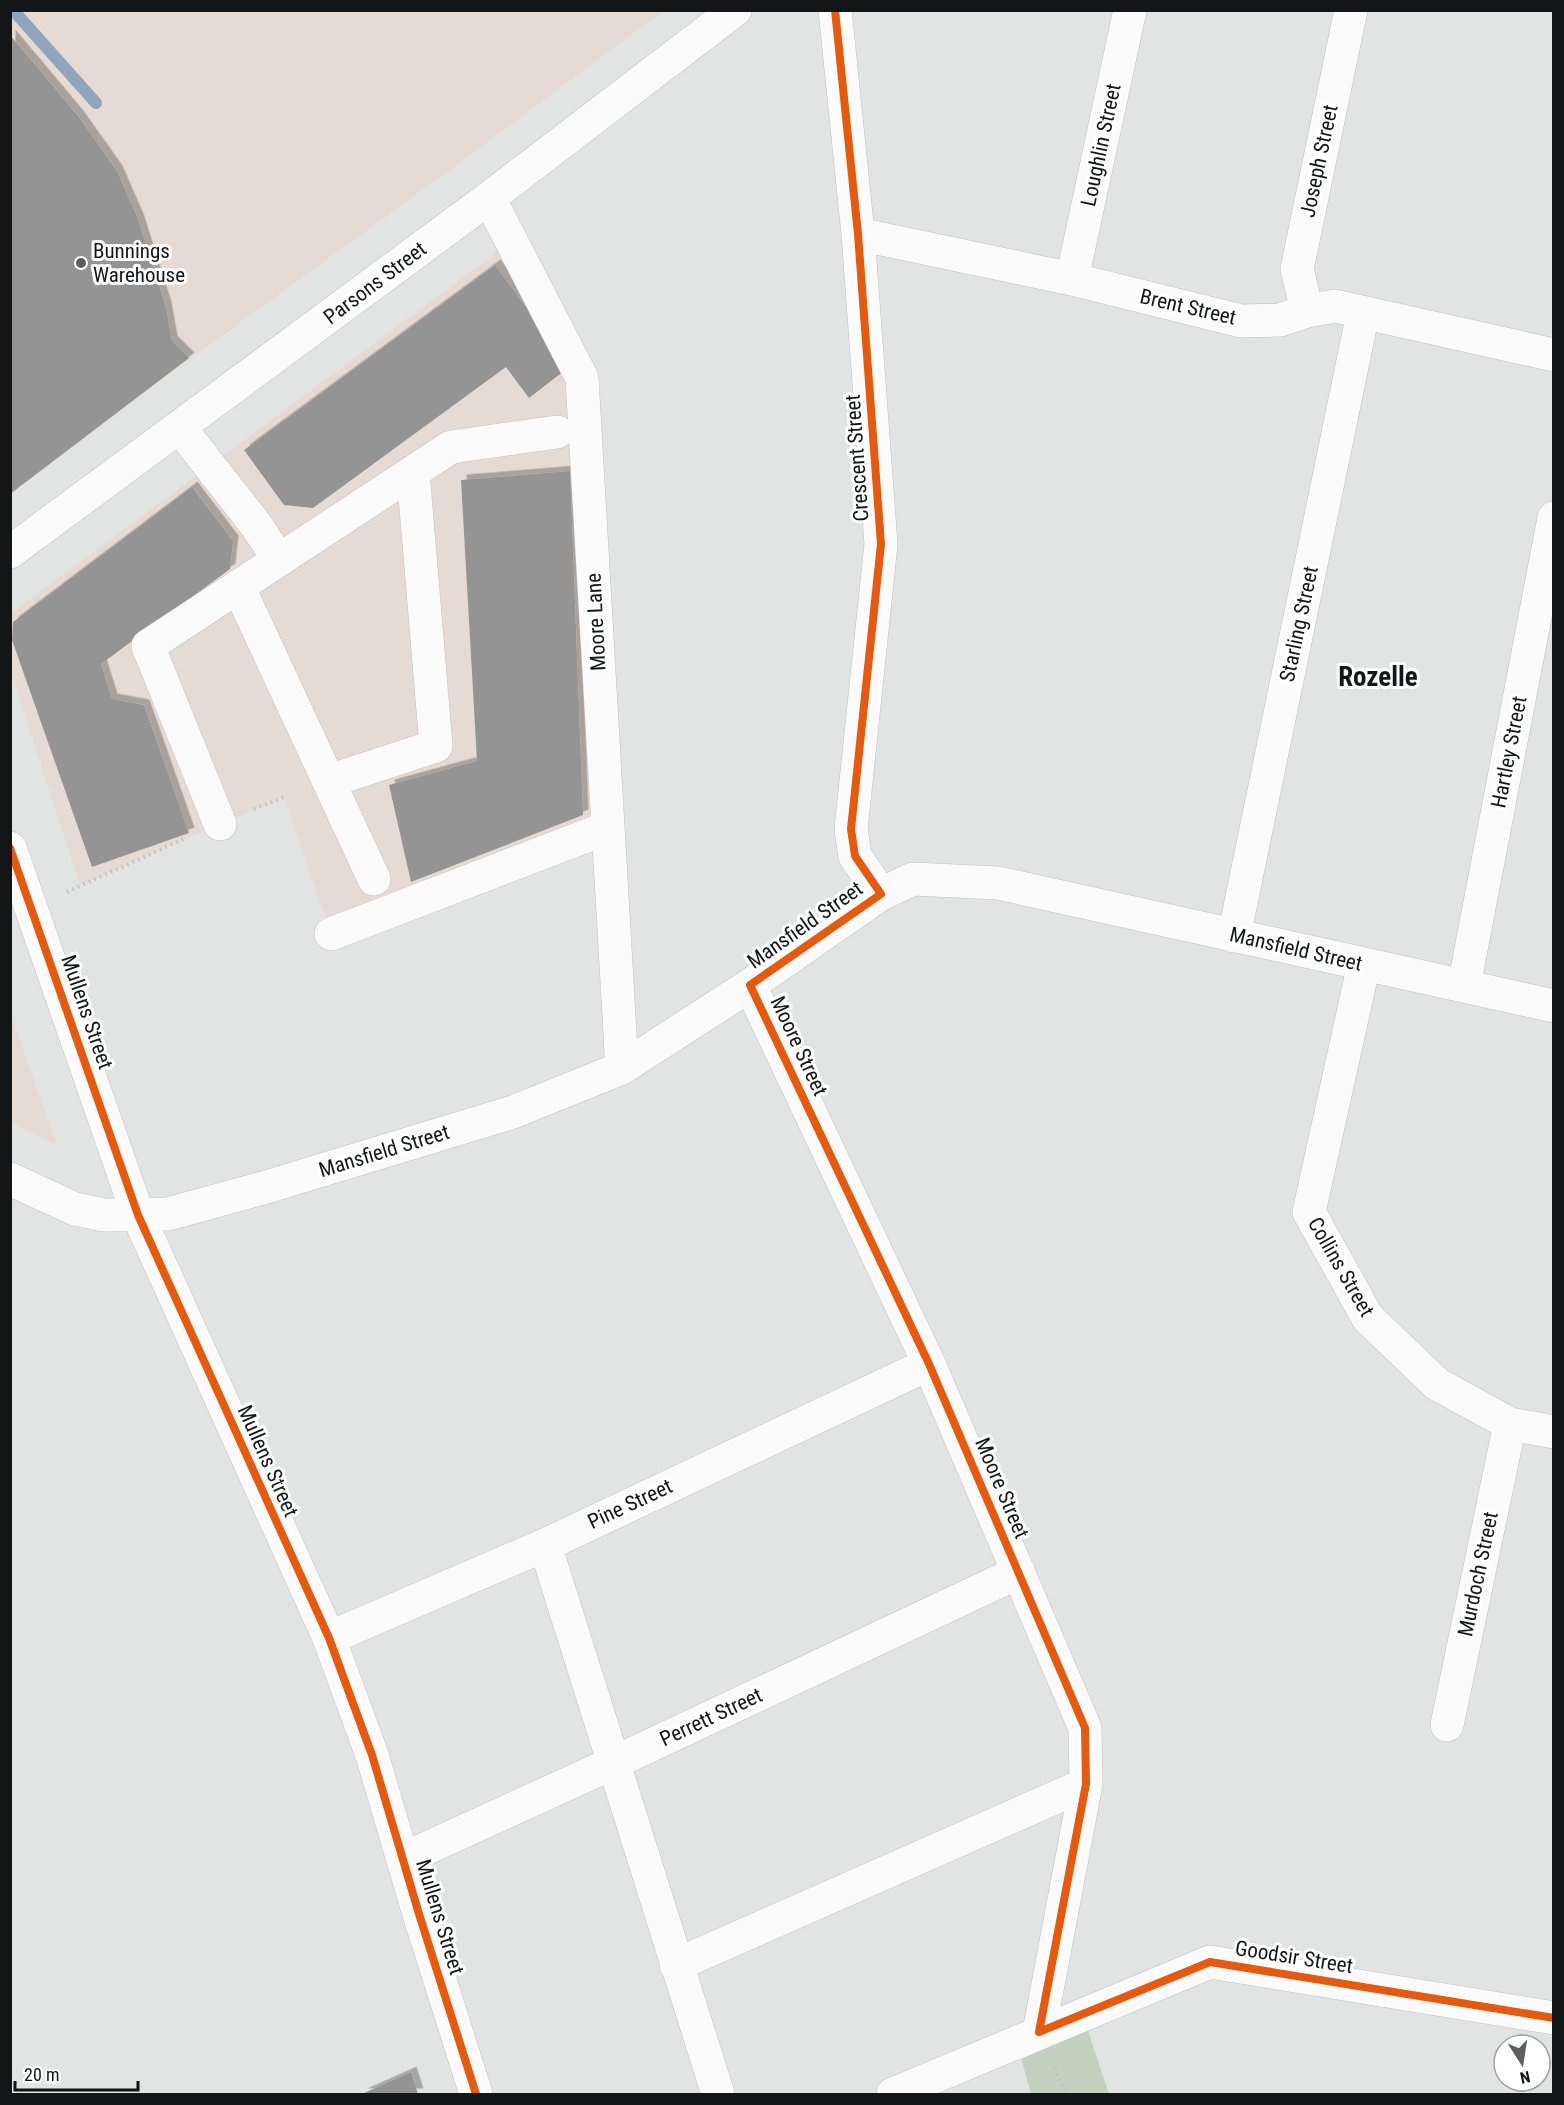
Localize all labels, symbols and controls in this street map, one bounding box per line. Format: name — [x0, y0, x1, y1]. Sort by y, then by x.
street label: Loughlin Street — [1076, 81, 1126, 209]
street label: Joseph Street — [1295, 102, 1343, 220]
street label: Parsons Street — [319, 237, 431, 329]
place label: Bunnings Warehouse — [93, 239, 185, 287]
marker: Bunnings Warehouse — [74, 256, 88, 270]
street label: Brent Street — [1138, 284, 1238, 330]
street label: Crescent Street — [841, 394, 873, 522]
street label: Starling Street — [1275, 564, 1323, 684]
street label: Moore Lane — [581, 572, 611, 671]
district label: Rozelle — [1338, 661, 1418, 693]
street label: Hartley Street — [1486, 694, 1532, 810]
street label: Mansfield Street — [743, 876, 867, 974]
street label: Mansfield Street — [1227, 922, 1365, 976]
street label: Mullens Street — [56, 952, 118, 1072]
street label: Moore Street — [766, 992, 832, 1100]
street label: Mansfield Street — [316, 1120, 452, 1182]
street label: Collins Street — [1303, 1213, 1379, 1321]
street label: Mullens Street — [233, 1402, 303, 1520]
street label: Moore Street — [970, 1434, 1034, 1542]
street label: Pine Street — [584, 1474, 676, 1534]
street label: Murdoch Street — [1453, 1509, 1503, 1639]
street label: Perrett Street — [656, 1683, 766, 1751]
street label: Mullens Street — [411, 1856, 469, 1978]
street label: Goodsir Street — [1233, 1936, 1355, 1978]
north arrow — [1492, 2033, 1552, 2093]
scale bar — [15, 2054, 138, 2092]
text: 20 m — [24, 2064, 59, 2085]
text: N — [1518, 2067, 1532, 2087]

